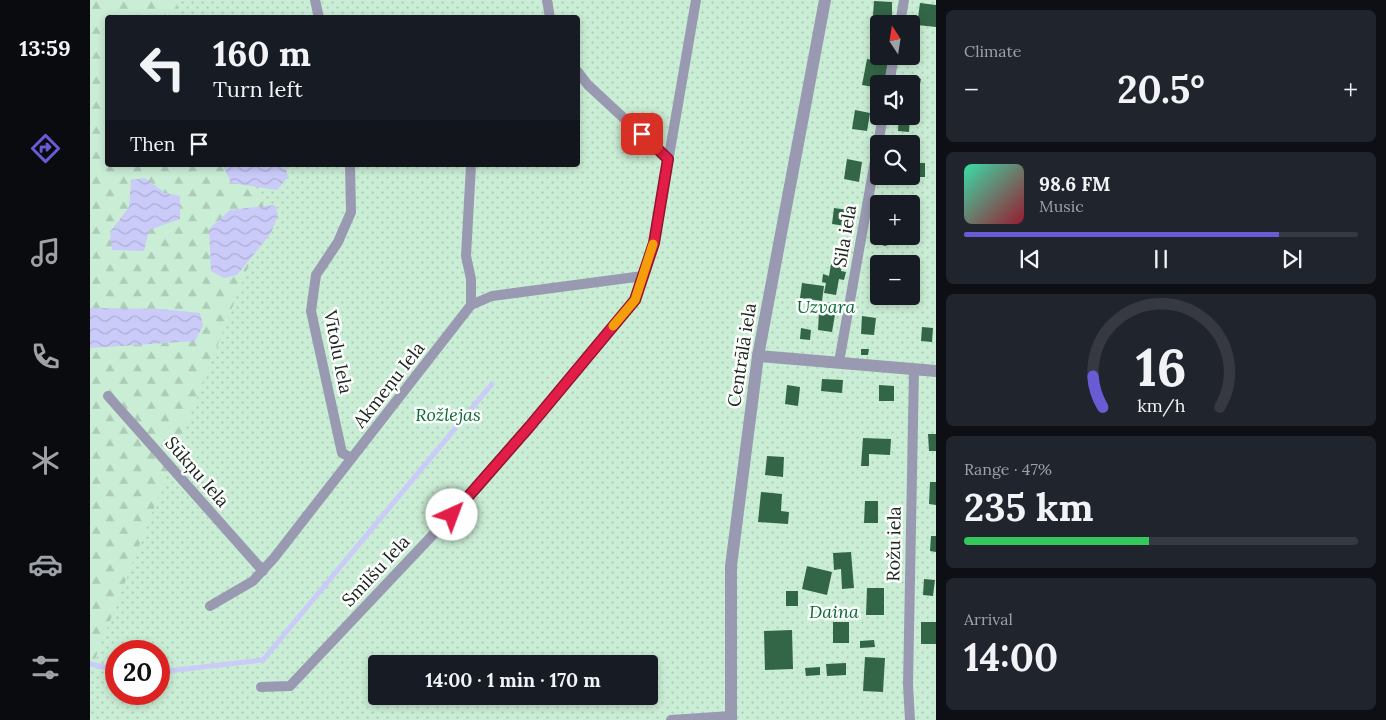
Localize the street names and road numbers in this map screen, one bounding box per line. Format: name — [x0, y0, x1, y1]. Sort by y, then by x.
street label: Sila iela — [828, 203, 861, 269]
street label: Centrālā iela — [722, 301, 761, 409]
street label: Vītolu Iela — [319, 307, 358, 395]
street label: Akmeņu Iela — [347, 337, 429, 433]
street label: Sūkņu Iela — [160, 431, 234, 512]
street label: Rožu iela — [881, 506, 906, 582]
street label: Smilšu Iela — [337, 530, 415, 611]

